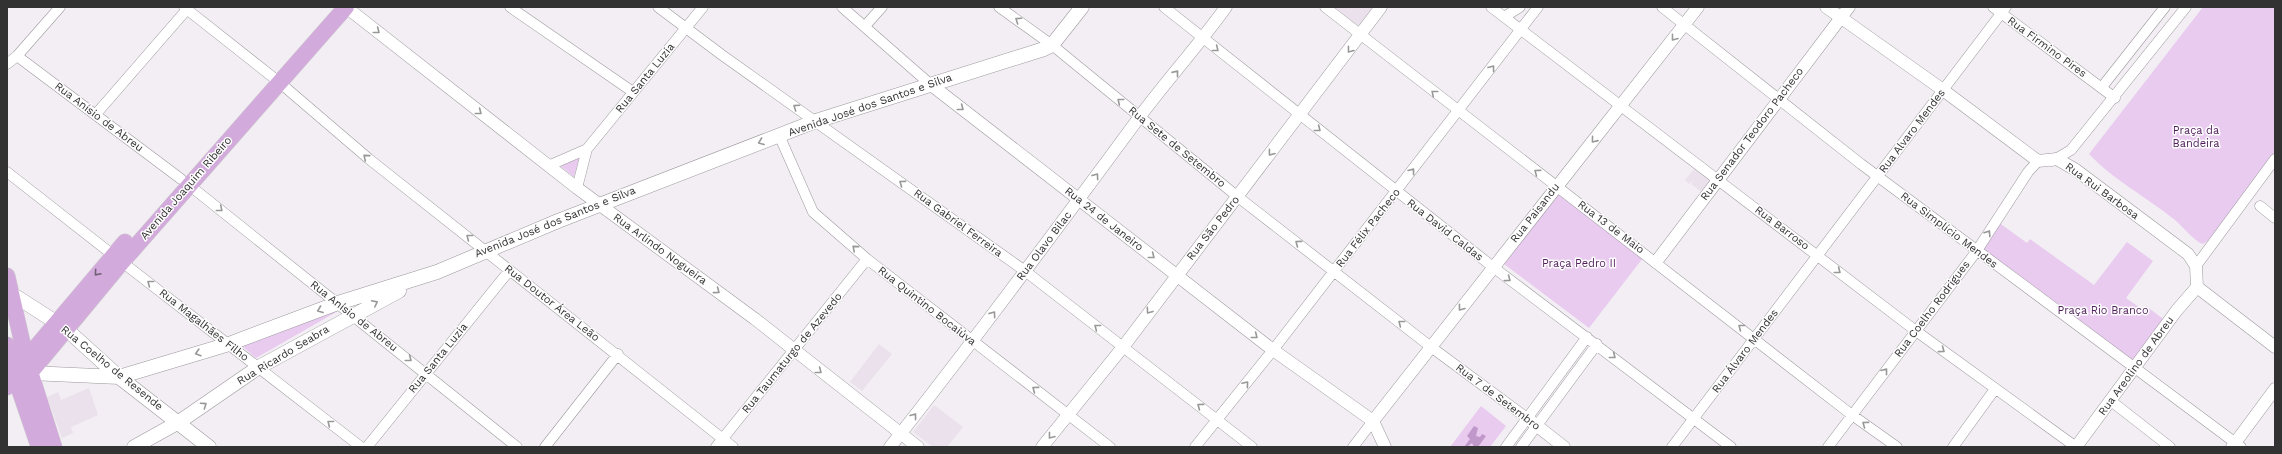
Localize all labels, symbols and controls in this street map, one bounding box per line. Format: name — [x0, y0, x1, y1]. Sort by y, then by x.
street label: Rua Firmino Pires — [2005, 14, 2089, 80]
one-way arrow — [1015, 17, 1022, 25]
one-way arrow — [372, 27, 379, 34]
one-way arrow — [1671, 33, 1678, 40]
street label: Rua Santa Luzia — [613, 40, 677, 116]
one-way arrow — [1212, 44, 1219, 51]
one-way arrow — [1347, 45, 1354, 52]
street label: Rua Senador Teodoro Pacheco — [1698, 65, 1806, 203]
one-way arrow — [1487, 66, 1494, 73]
one-way arrow — [1171, 70, 1178, 78]
street label: Avenida José dos Santos e Silva — [786, 71, 954, 139]
street label: Rua Anísio de Abreu — [52, 79, 146, 155]
street label: Rua Alvaro Mendes — [1876, 86, 1948, 175]
one-way arrow — [1432, 90, 1439, 97]
one-way arrow — [1117, 98, 1124, 105]
one-way arrow — [956, 103, 963, 110]
one-way arrow — [793, 104, 800, 112]
street label: Rua Sete de Setembro — [1126, 104, 1228, 190]
one-way arrow — [474, 107, 481, 114]
park label: Praça da Bandeira — [2173, 124, 2219, 150]
one-way arrow — [1313, 125, 1320, 132]
street label: Avenida Joaquim Ribeiro — [138, 134, 234, 242]
one-way arrow — [1591, 135, 1598, 142]
one-way arrow — [758, 138, 765, 146]
one-way arrow — [1269, 149, 1276, 156]
one-way arrow — [364, 154, 371, 161]
street label: Rua Rui Barbosa — [2063, 160, 2141, 222]
one-way arrow — [1408, 169, 1415, 176]
one-way arrow — [1535, 169, 1542, 176]
one-way arrow — [1092, 173, 1099, 180]
one-way arrow — [899, 180, 906, 188]
street label: Rua Paisandu — [1508, 181, 1562, 245]
street label: Avenida José dos Santos e Silva — [473, 184, 637, 260]
street label: Rua 24 de Janeiro — [1062, 184, 1146, 254]
street label: Rua Gabriel Ferreira — [911, 186, 1005, 260]
street label: Rua Félix Pacheco — [1333, 186, 1403, 270]
street label: Rua Simplício Mendes — [1898, 189, 2000, 271]
street label: Rua São Pedro — [1184, 193, 1242, 263]
street label: Rua David Caldas — [1404, 196, 1486, 264]
street label: Rua 13 de Maio — [1575, 198, 1647, 256]
street label: Rua Barroso — [1752, 203, 1812, 253]
one-way arrow — [215, 204, 222, 211]
street label: Rua Olavo Bilac — [1014, 209, 1074, 283]
street label: Rua Arlindo Nogueira — [611, 211, 709, 287]
one-way arrow — [1983, 230, 1991, 237]
one-way arrow — [466, 234, 473, 241]
one-way arrow — [1296, 240, 1303, 247]
one-way arrow — [852, 246, 860, 253]
one-way arrow — [1148, 252, 1155, 259]
park label: Praça Pedro II — [1542, 257, 1616, 270]
street label: Rua Coelho Rodrigues — [1891, 258, 1973, 360]
street label: Rua Doutor Área Leão — [502, 261, 603, 344]
street label: Rua Quintino Bocaiúva — [875, 264, 979, 348]
one-way arrow — [1834, 266, 1841, 273]
one-way arrow — [95, 269, 102, 276]
one-way arrow — [1504, 274, 1511, 281]
street label: Rua Anísio de Abreu — [308, 278, 400, 354]
one-way arrow — [148, 281, 155, 288]
street label: Rua Magalhães Filho — [157, 286, 251, 364]
one-way arrow — [713, 286, 720, 294]
street label: Rua Taumaturgo de Azevedo — [739, 290, 845, 416]
one-way arrow — [371, 300, 379, 308]
one-way arrow — [1459, 304, 1466, 311]
park label: Praça Rio Branco — [2057, 304, 2149, 317]
one-way arrow — [317, 305, 324, 314]
street label: Rua Álvaro Mendes — [1708, 306, 1781, 395]
one-way arrow — [1147, 307, 1154, 314]
one-way arrow — [989, 311, 996, 318]
street label: Rua Areolino de Abreu — [2096, 314, 2176, 418]
street label: Rua Santa Luzia — [406, 320, 470, 396]
one-way arrow — [1398, 321, 1405, 328]
street label: Rua Ricardo Seabra — [235, 322, 331, 388]
street label: Rua Coelho de Resende — [58, 323, 166, 413]
one-way arrow — [1094, 324, 1101, 331]
one-way arrow — [1738, 324, 1745, 332]
one-way arrow — [1250, 331, 1257, 338]
one-way arrow — [1937, 345, 1944, 352]
one-way arrow — [194, 348, 201, 357]
one-way arrow — [1608, 352, 1615, 359]
one-way arrow — [405, 355, 412, 362]
street label: Rua 7 de Setembro — [1453, 361, 1543, 433]
one-way arrow — [815, 366, 822, 373]
one-way arrow — [1881, 369, 1888, 376]
one-way arrow — [1241, 381, 1248, 388]
one-way arrow — [1032, 386, 1039, 393]
one-way arrow — [199, 403, 206, 410]
one-way arrow — [1197, 403, 1204, 410]
one-way arrow — [909, 414, 916, 421]
one-way arrow — [328, 421, 335, 428]
one-way arrow — [1863, 422, 1870, 429]
one-way arrow — [1049, 431, 1056, 438]

